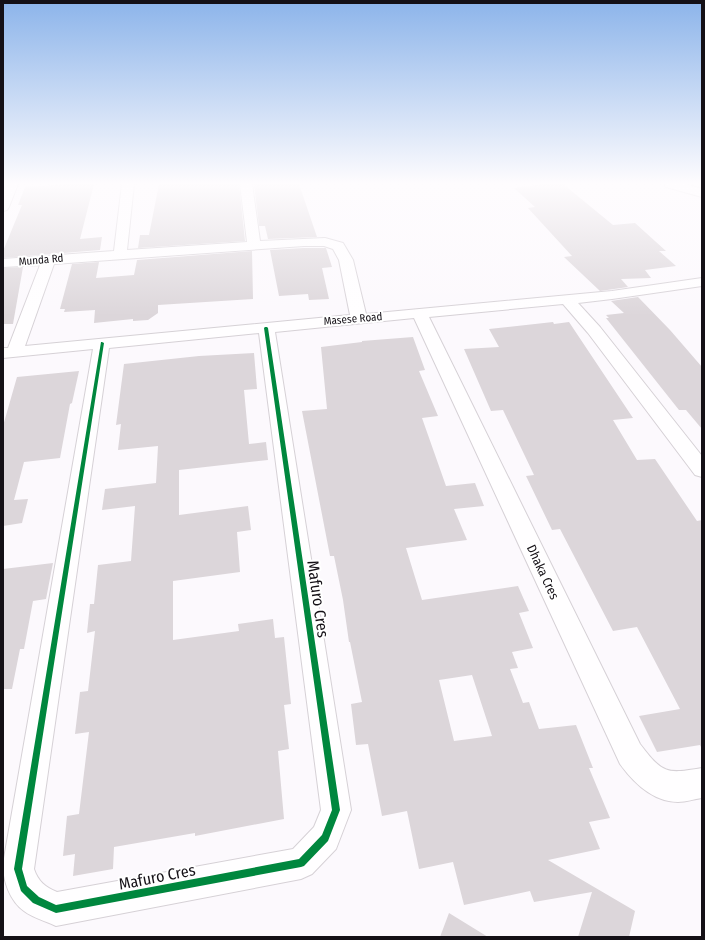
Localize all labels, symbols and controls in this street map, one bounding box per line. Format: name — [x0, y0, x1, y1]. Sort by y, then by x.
street label: Munda Rd — [18, 252, 64, 268]
street label: Masese Road — [323, 310, 383, 328]
street label: Dhaka Cres — [524, 542, 562, 602]
street label: Mafuro Cres — [303, 559, 333, 639]
street label: Mafuro Cres — [117, 860, 197, 894]

